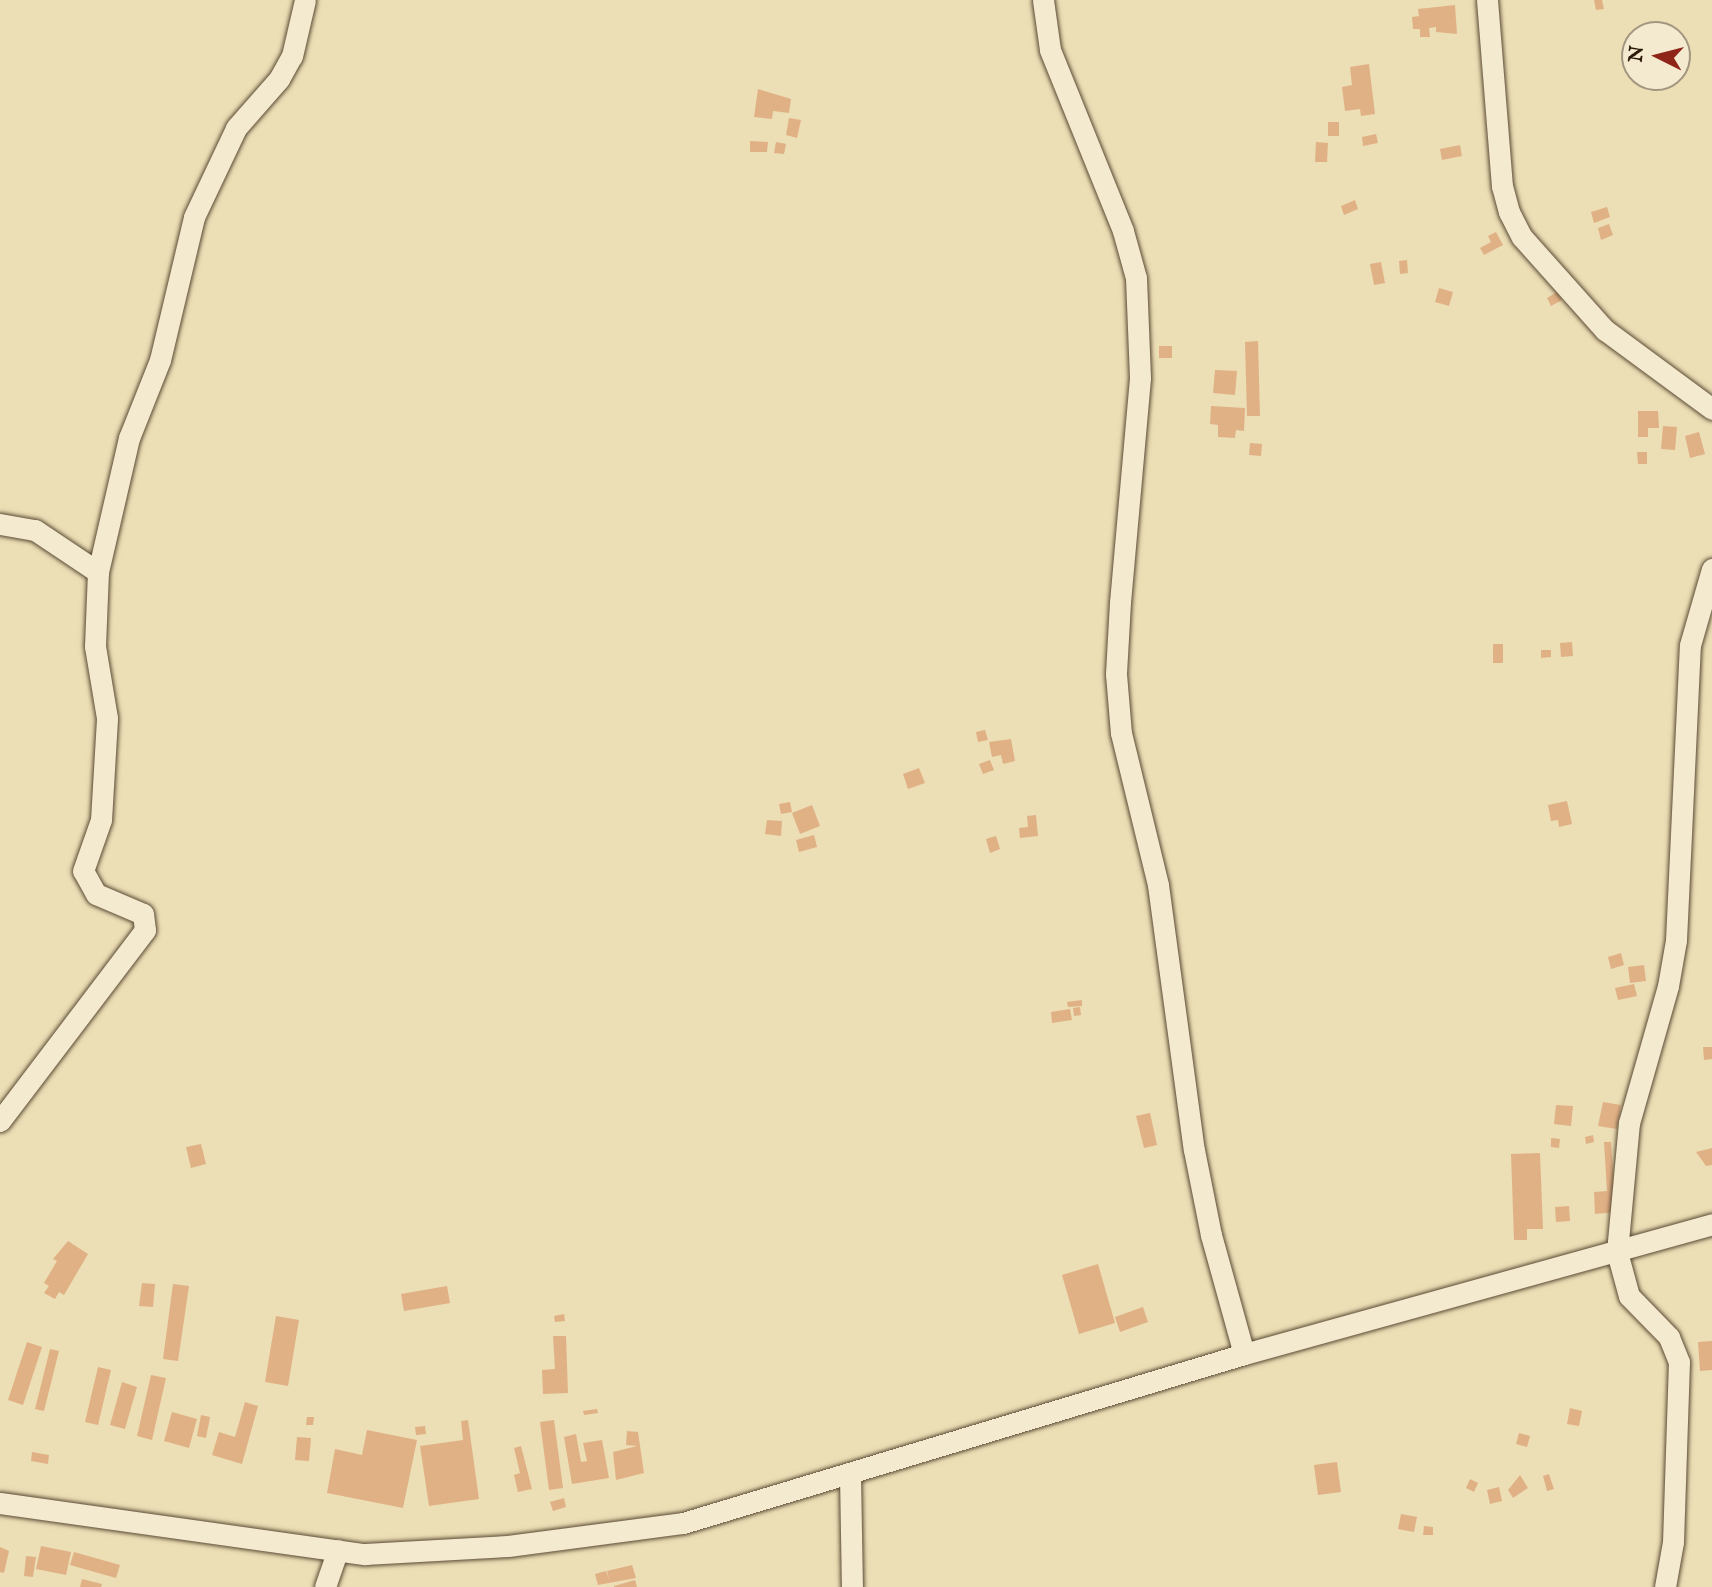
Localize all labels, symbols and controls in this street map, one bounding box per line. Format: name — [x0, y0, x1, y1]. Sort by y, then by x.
north arrow — [1621, 21, 1691, 91]
text: N — [1624, 45, 1650, 63]

